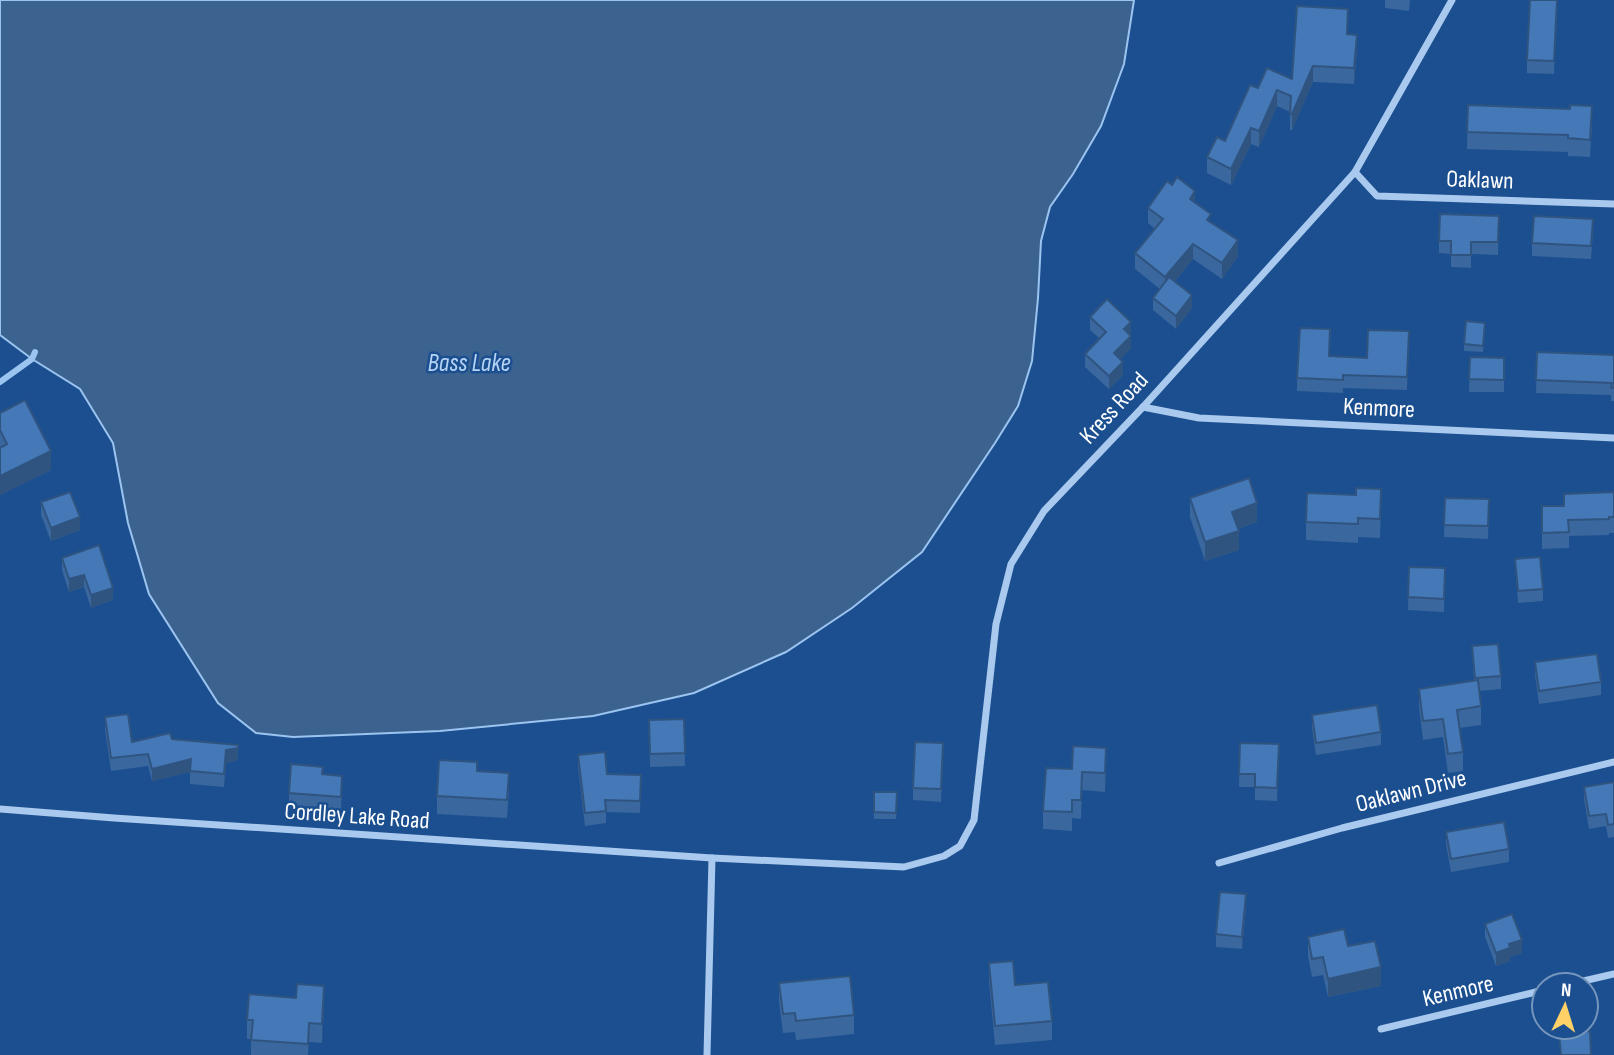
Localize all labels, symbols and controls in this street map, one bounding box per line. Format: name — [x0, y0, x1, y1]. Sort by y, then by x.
street label: Oaklawn — [1446, 164, 1514, 196]
water label: Bass Lake — [427, 348, 511, 379]
street label: Kress Road — [1074, 366, 1154, 450]
street label: Kenmore — [1342, 392, 1416, 424]
street label: Oaklawn Drive — [1353, 763, 1469, 819]
street label: Cordley Lake Road — [284, 796, 430, 836]
street label: Kenmore — [1420, 969, 1496, 1013]
north arrow — [1530, 971, 1600, 1041]
text: N — [1560, 979, 1572, 1002]

